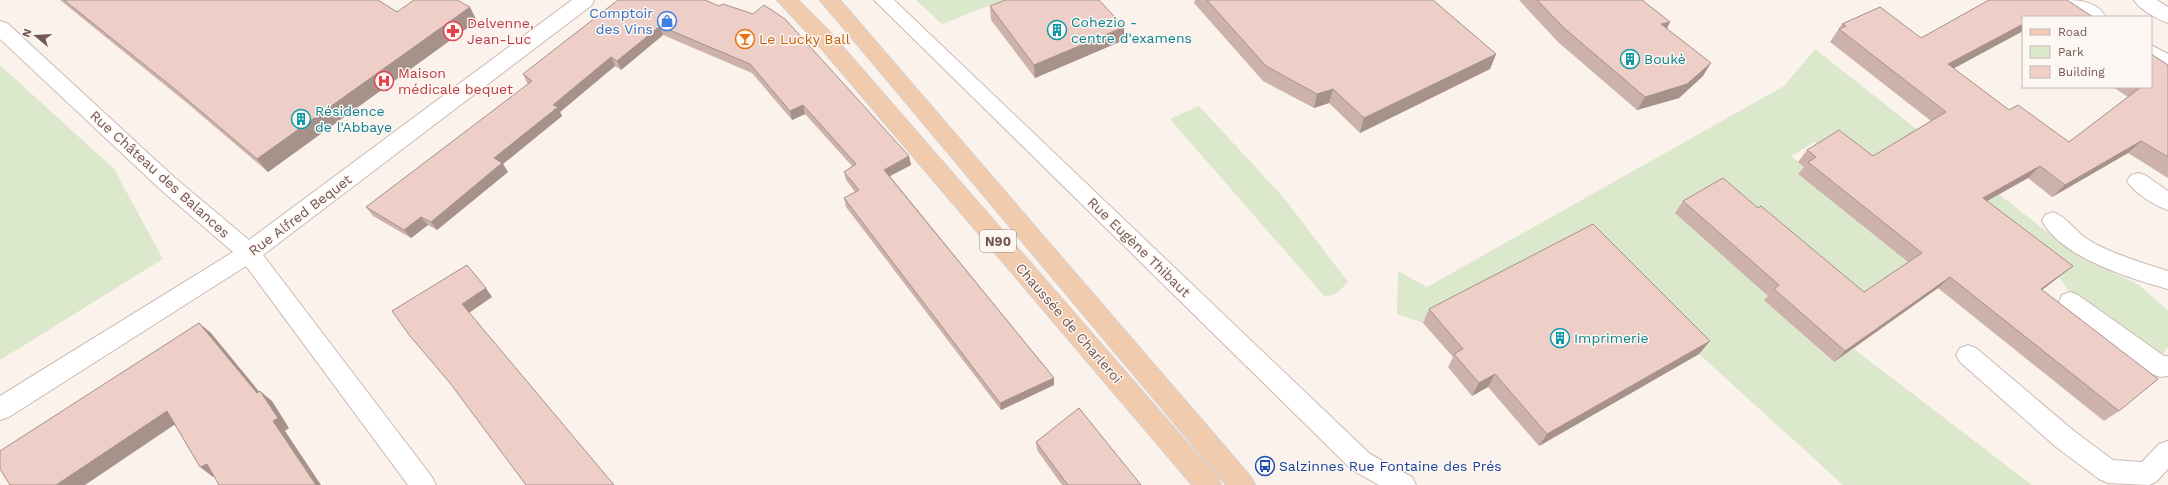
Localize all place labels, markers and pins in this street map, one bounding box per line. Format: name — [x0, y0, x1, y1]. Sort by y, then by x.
place label: Comptoir des Vins — [589, 5, 653, 37]
shop icon: Comptoir des Vins — [656, 10, 678, 32]
place label: Cohezio - centre d'examens — [1071, 14, 1192, 46]
place label: Delvenne, Jean-Luc — [467, 15, 534, 47]
building icon: Cohezio - centre d'examens — [1046, 19, 1068, 41]
pharmacy icon: Delvenne, Jean-Luc — [442, 20, 464, 42]
bar icon: Le Lucky Ball — [734, 28, 756, 50]
place label: Le Lucky Ball — [759, 31, 851, 47]
building icon: Boukè — [1619, 48, 1641, 70]
place label: Boukè — [1644, 51, 1686, 67]
place label: Maison médicale bequet — [398, 65, 513, 97]
hospital icon: Maison médicale bequet — [373, 70, 395, 92]
place label: Résidence de l'Abbaye — [315, 103, 392, 135]
building icon: Résidence de l'Abbaye — [290, 108, 312, 130]
building icon: Imprimerie — [1549, 327, 1571, 349]
place label: Imprimerie — [1574, 330, 1649, 346]
bus stop icon: Salzinnes Rue Fontaine des Prés — [1254, 455, 1276, 477]
place label: Salzinnes Rue Fontaine des Prés — [1279, 458, 1502, 474]

